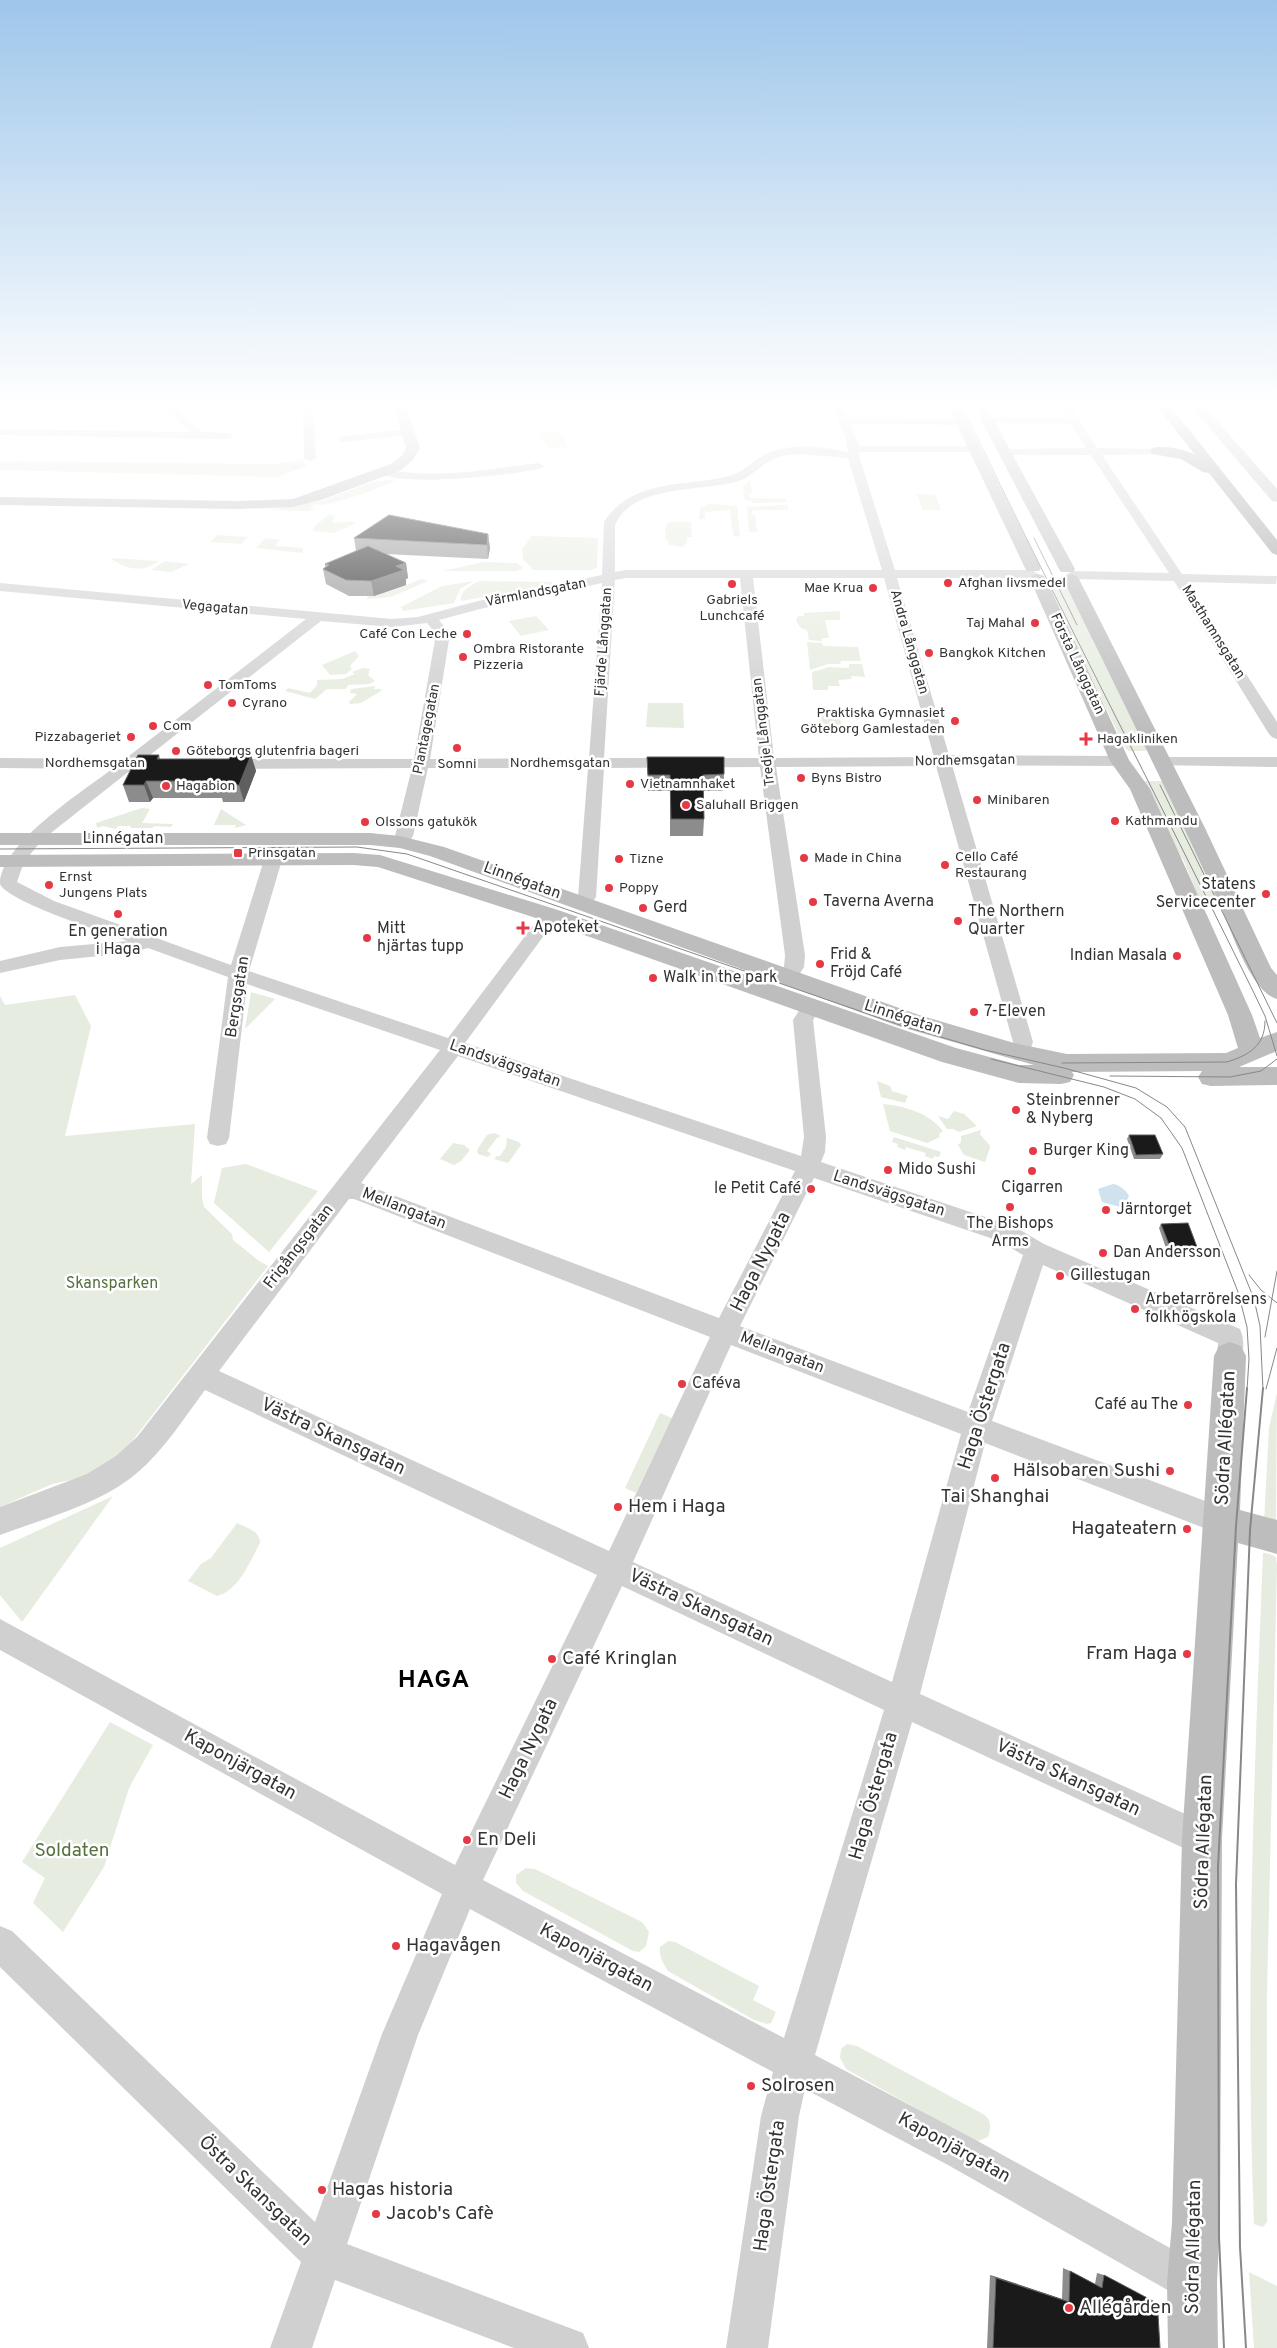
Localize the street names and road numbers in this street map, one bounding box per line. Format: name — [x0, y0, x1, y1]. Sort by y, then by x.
street label: Värmlandsgatan — [484, 575, 588, 611]
street label: Masthamnsgatan — [1177, 582, 1249, 682]
street label: Fjärde Långgatan — [592, 587, 616, 697]
street label: Andra Långgatan — [886, 588, 932, 696]
street label: Vegagatan — [181, 597, 249, 619]
street label: Första Långgatan — [1046, 611, 1108, 717]
street label: Tredje Långgatan — [749, 677, 779, 787]
street label: Plantagegatan — [410, 682, 444, 776]
street label: Nordhemsgatan — [915, 752, 1015, 770]
street label: Nordhemsgatan — [45, 755, 145, 772]
street label: Nordhemsgatan — [510, 755, 610, 772]
street label: Linnégatan — [83, 829, 163, 849]
street label: Linnégatan — [481, 858, 563, 904]
street label: Bergsgatan — [222, 955, 254, 1039]
street label: Linnégatan — [861, 996, 945, 1040]
street label: Landsvägsgatan — [447, 1036, 563, 1092]
street label: Landsvägsgatan — [831, 1166, 947, 1222]
street label: Mellangatan — [359, 1184, 449, 1234]
street label: Frigångsgatan — [260, 1201, 338, 1293]
street label: Haga Nygata — [726, 1208, 796, 1316]
street label: Mellangatan — [737, 1328, 827, 1378]
street label: Haga Östergata — [952, 1339, 1017, 1473]
street label: Södra Allégatan — [1210, 1370, 1242, 1506]
street label: Västra Skansgatan — [257, 1393, 409, 1481]
street label: Västra Skansgatan — [625, 1564, 777, 1652]
street label: Haga Nygata — [494, 1695, 564, 1803]
street label: Kaponjärgatan — [179, 1724, 301, 1806]
street label: Haga Östergata — [843, 1729, 904, 1863]
street label: Västra Skansgatan — [992, 1734, 1144, 1822]
street label: Södra Allégatan — [1190, 1774, 1218, 1910]
street label: Kaponjärgatan — [535, 1918, 657, 1998]
street label: Kaponjärgatan — [893, 2107, 1015, 2189]
street label: Haga Östergata — [748, 2119, 791, 2253]
street label: Östra Skansgatan — [193, 2130, 318, 2251]
street label: Södra Allégatan — [1181, 2179, 1207, 2315]

